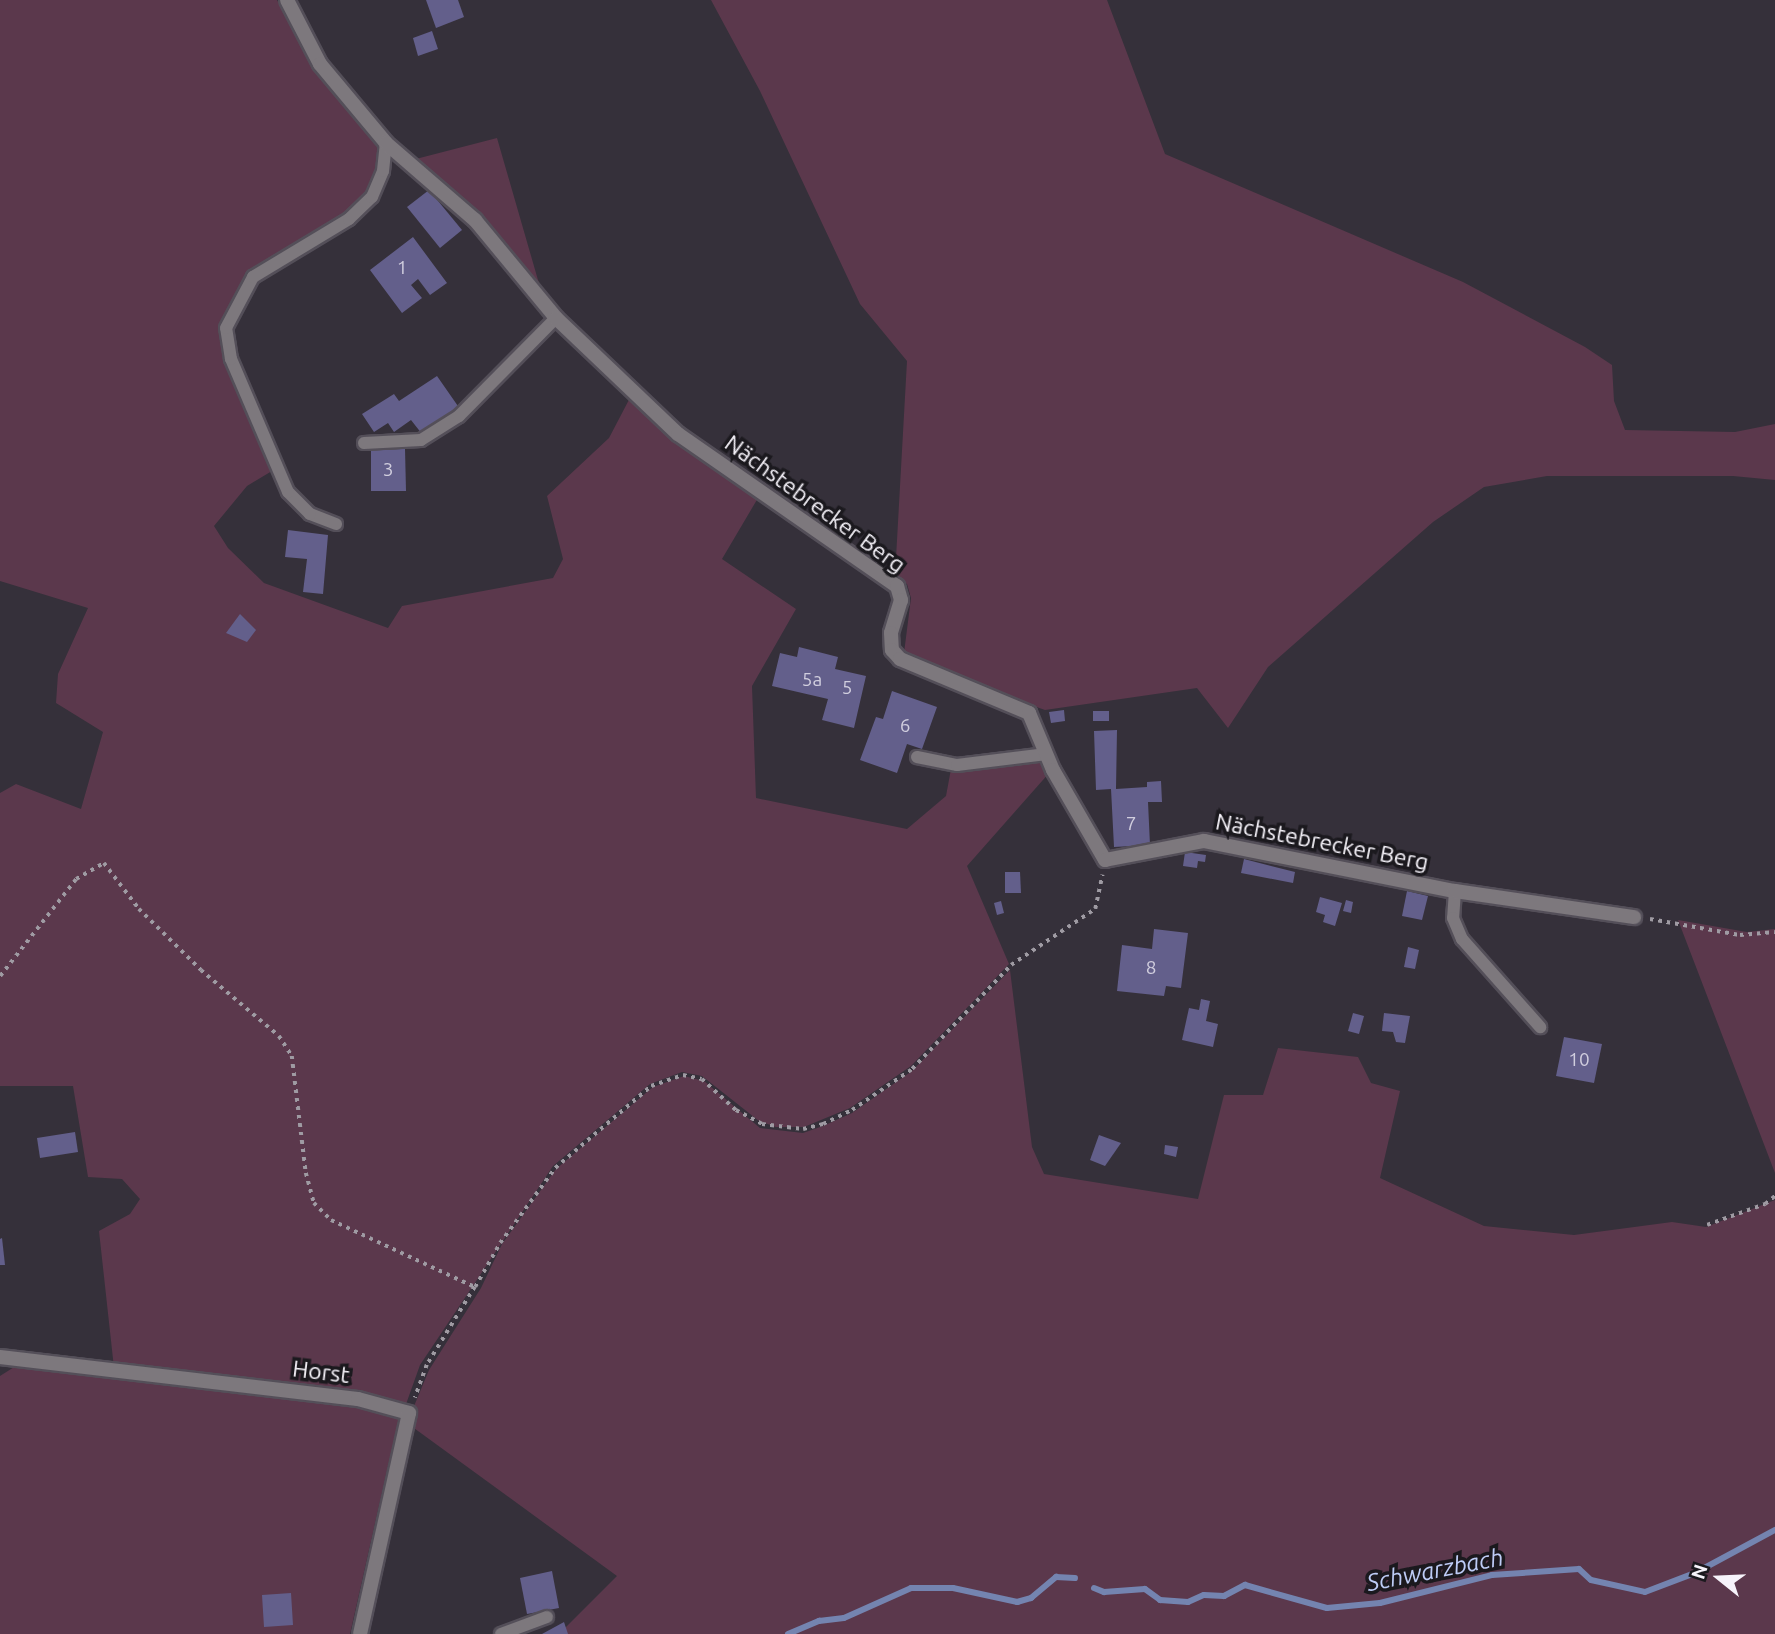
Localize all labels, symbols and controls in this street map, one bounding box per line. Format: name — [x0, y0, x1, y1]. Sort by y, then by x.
house number: 1 — [397, 257, 407, 279]
street label: Nächstebrecker Berg — [719, 429, 911, 579]
house number: 3 — [383, 459, 393, 481]
house number: 5a — [802, 669, 822, 691]
house number: 5 — [842, 677, 852, 699]
house number: 6 — [900, 715, 910, 737]
street label: Nächstebrecker Berg — [1213, 808, 1431, 876]
house number: 7 — [1126, 813, 1136, 835]
house number: 8 — [1146, 957, 1156, 979]
house number: 10 — [1568, 1049, 1590, 1071]
street label: Horst — [291, 1355, 351, 1389]
water label: Schwarzbach — [1364, 1543, 1506, 1597]
north arrow — [1684, 1543, 1754, 1613]
text: N — [1686, 1561, 1712, 1582]

